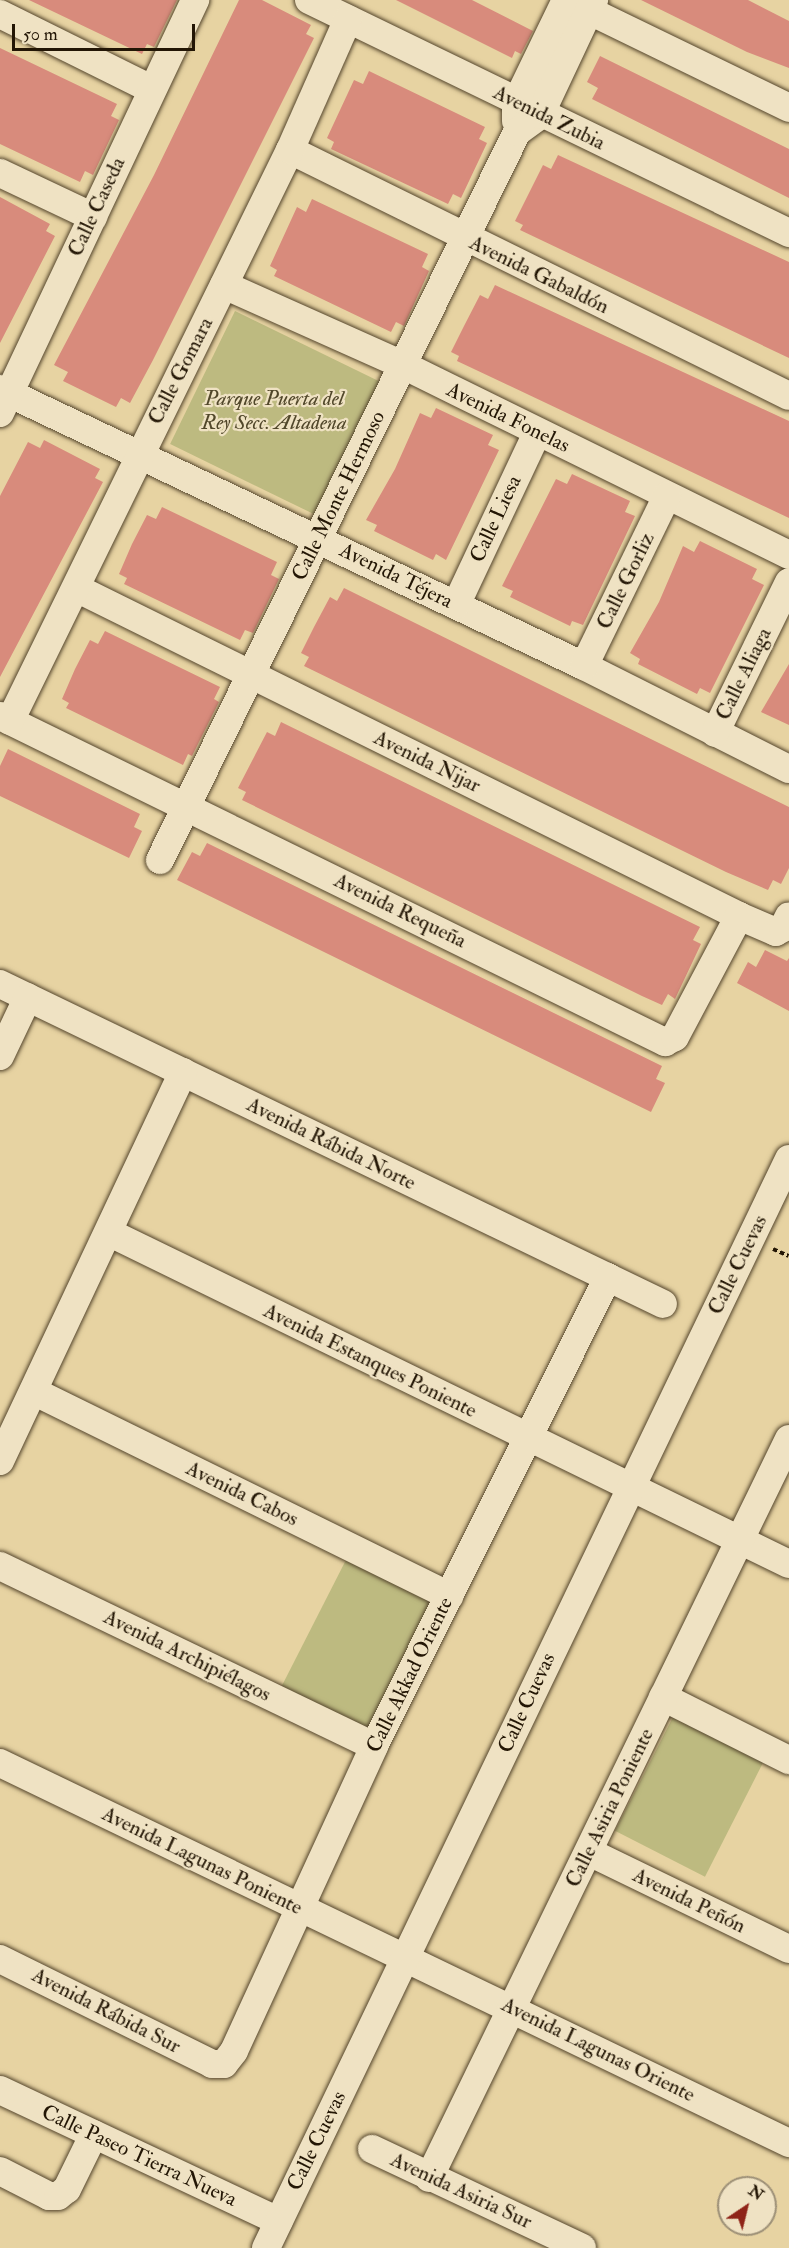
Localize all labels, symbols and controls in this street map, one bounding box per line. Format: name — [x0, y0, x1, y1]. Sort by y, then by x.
scale bar — [15, 12, 198, 50]
text: 50 m — [23, 23, 58, 46]
street label: Avenida Zubia — [489, 80, 609, 156]
street label: Calle Caseda — [63, 153, 131, 261]
street label: Avenida Gabaldón — [465, 230, 613, 320]
street label: Calle Gomara — [143, 313, 219, 429]
street label: Avenida Fonelas — [442, 377, 574, 459]
park label: Parque Puerta del Rey Secc. Altadena — [201, 386, 347, 436]
street label: Calle Monte Hermoso — [287, 407, 391, 585]
street label: Calle Liesa — [465, 471, 527, 567]
street label: Calle Gorliz — [592, 529, 660, 633]
street label: Avenida Téjera — [335, 538, 457, 614]
street label: Calle Aliaga — [711, 624, 777, 724]
street label: Avenida Nijar — [369, 725, 485, 799]
street label: Avenida Requeña — [330, 868, 470, 954]
street label: Avenida Rábida Norte — [242, 1092, 420, 1196]
street label: Calle Cuevas — [703, 1211, 773, 1319]
street label: Avenida Estanques Poniente — [259, 1298, 481, 1424]
street label: Avenida Cabos — [182, 1456, 302, 1532]
street label: Calle Akkad Oriente — [361, 1593, 459, 1757]
street label: Avenida Archipiélagos — [99, 1605, 275, 1707]
street label: Calle Cuevas — [493, 1649, 561, 1757]
street label: Calle Asiria Poniente — [561, 1724, 659, 1892]
street label: Avenida Lagunas Poniente — [98, 1802, 306, 1920]
street label: Avenida Peñón — [628, 1863, 750, 1939]
street label: Avenida Rábida Sur — [28, 1963, 184, 2059]
street label: Avenida Lagunas Oriente — [497, 1992, 699, 2108]
street label: Calle Cuevas — [282, 2087, 352, 2195]
street label: Calle Paseo Tierra Nueva — [37, 2100, 241, 2212]
street label: Avenida Asiria Sur — [386, 2147, 536, 2235]
north arrow — [717, 2176, 777, 2236]
text: N — [745, 2181, 768, 2205]

